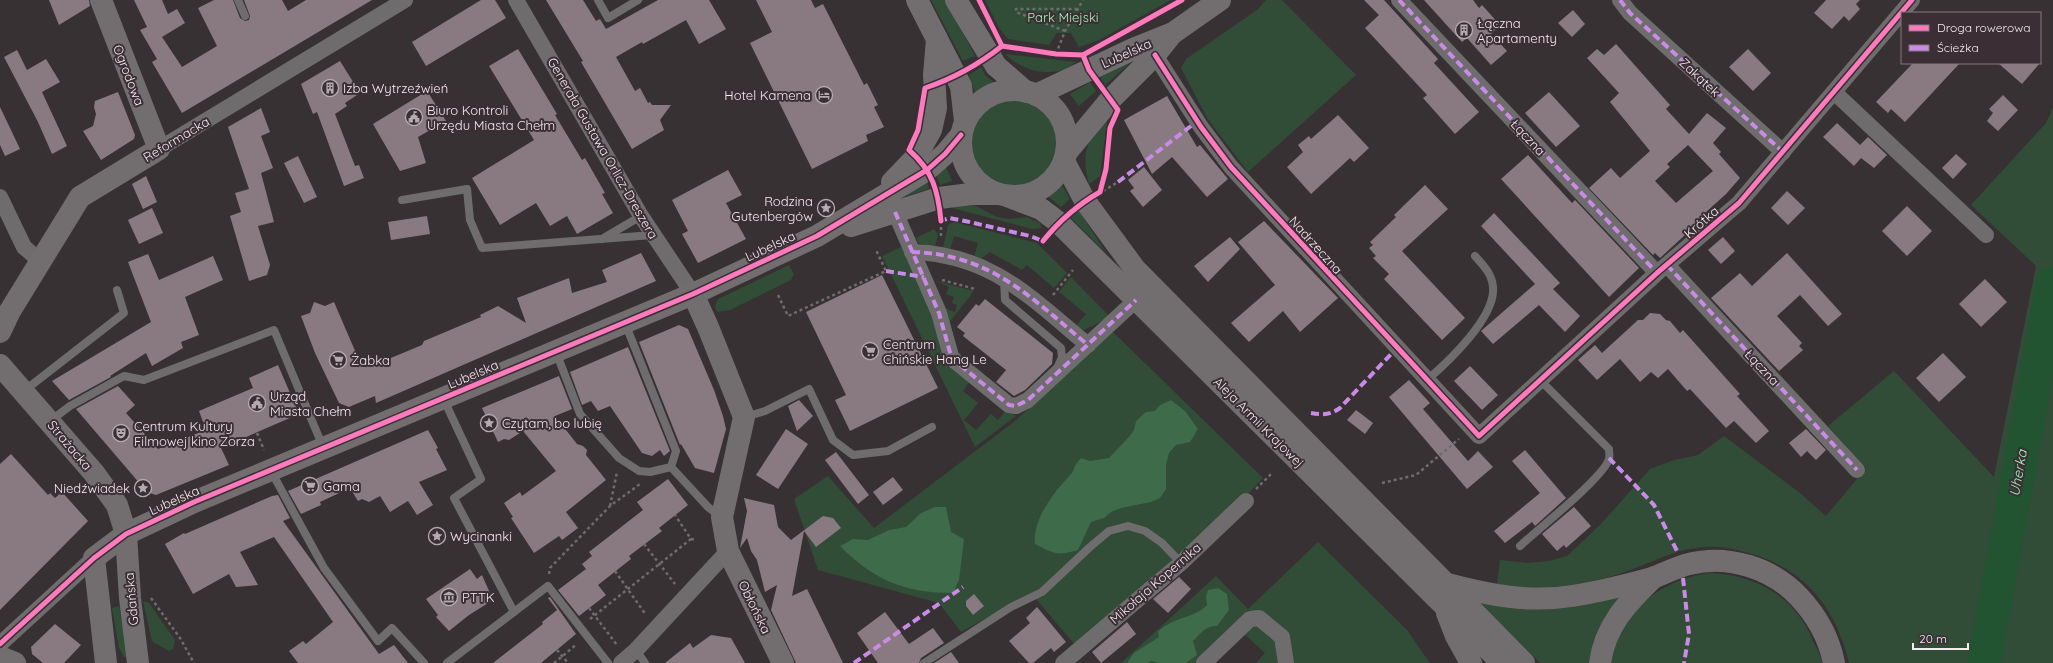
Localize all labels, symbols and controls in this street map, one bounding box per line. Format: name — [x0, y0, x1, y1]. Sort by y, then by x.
park label: Park Miejski — [1027, 9, 1099, 25]
legend — [1901, 12, 2041, 64]
place label: Łączna Apartamenty — [1477, 15, 1557, 46]
building icon: Łączna Apartamenty — [1454, 20, 1474, 40]
text: Droga rowerowa — [1937, 20, 2031, 35]
street label: Lubelska — [1098, 35, 1154, 71]
text: Ścieżka — [1937, 40, 1979, 55]
street label: Ogrodowa — [110, 42, 148, 108]
street label: Generała Gustawa Orlicz-Dreszera — [544, 54, 662, 242]
street label: Zakątek — [1676, 54, 1724, 100]
building icon: Izba Wytrzeźwień — [320, 78, 340, 98]
place label: Izba Wytrzeźwień — [343, 80, 448, 96]
hotel icon: Hotel Kamena — [814, 85, 834, 105]
place label: Hotel Kamena — [724, 87, 811, 103]
place label: Biuro Kontroli Urzędu Miasta Chełm — [427, 102, 555, 133]
public building icon: Biuro Kontroli Urzędu Miasta Chełm — [404, 107, 424, 127]
street label: Reformacka — [140, 113, 212, 165]
street label: Łączna — [1507, 116, 1549, 158]
place label: Rodzina Gutenbergów — [732, 193, 813, 224]
place icon: Rodzina Gutenbergów — [816, 198, 836, 218]
street label: Krótka — [1680, 203, 1722, 241]
street label: Nadrzeczna — [1286, 213, 1346, 277]
street label: Lubelska — [742, 227, 798, 265]
place label: Centrum Chińskie Hang Le — [883, 336, 987, 367]
supermarket icon: Centrum Chińskie Hang Le — [860, 341, 880, 361]
street label: Łączna — [1741, 346, 1783, 388]
supermarket icon: Żabka — [328, 350, 348, 370]
place label: Żabka — [351, 352, 390, 368]
street label: Lubelska — [445, 356, 501, 392]
street label: Aleja Armii Krajowej — [1210, 373, 1308, 471]
place label: Urząd Miasta Chełm — [270, 388, 351, 419]
public building icon: Urząd Miasta Chełm — [247, 393, 267, 413]
place icon: Czytam, bo lubię — [479, 413, 499, 433]
place label: Czytam, bo lubię — [502, 415, 602, 431]
street label: Strażacka — [45, 417, 95, 473]
place label: Centrum Kultury Filmowej kino Zorza — [134, 418, 255, 449]
theatre icon: Centrum Kultury Filmowej kino Zorza — [111, 423, 131, 443]
water label: Uherka — [2005, 447, 2031, 498]
supermarket icon: Gama — [300, 476, 320, 496]
place icon: Niedźwiadek — [133, 478, 153, 498]
place label: Gama — [323, 478, 360, 494]
place label: Niedźwiadek — [54, 480, 130, 496]
street label: Lubelska — [146, 482, 202, 518]
place icon: Wycinanki — [427, 526, 447, 546]
place label: Wycinanki — [450, 528, 512, 544]
street label: Mikołaja Kopernika — [1106, 539, 1204, 627]
street label: Gdańska — [121, 572, 141, 626]
street label: Obłońska — [735, 578, 775, 636]
museum icon: PTTK — [439, 587, 459, 607]
place label: PTTK — [462, 589, 495, 605]
scale bar — [1913, 625, 1968, 651]
text: 20 m — [1919, 631, 1947, 646]

